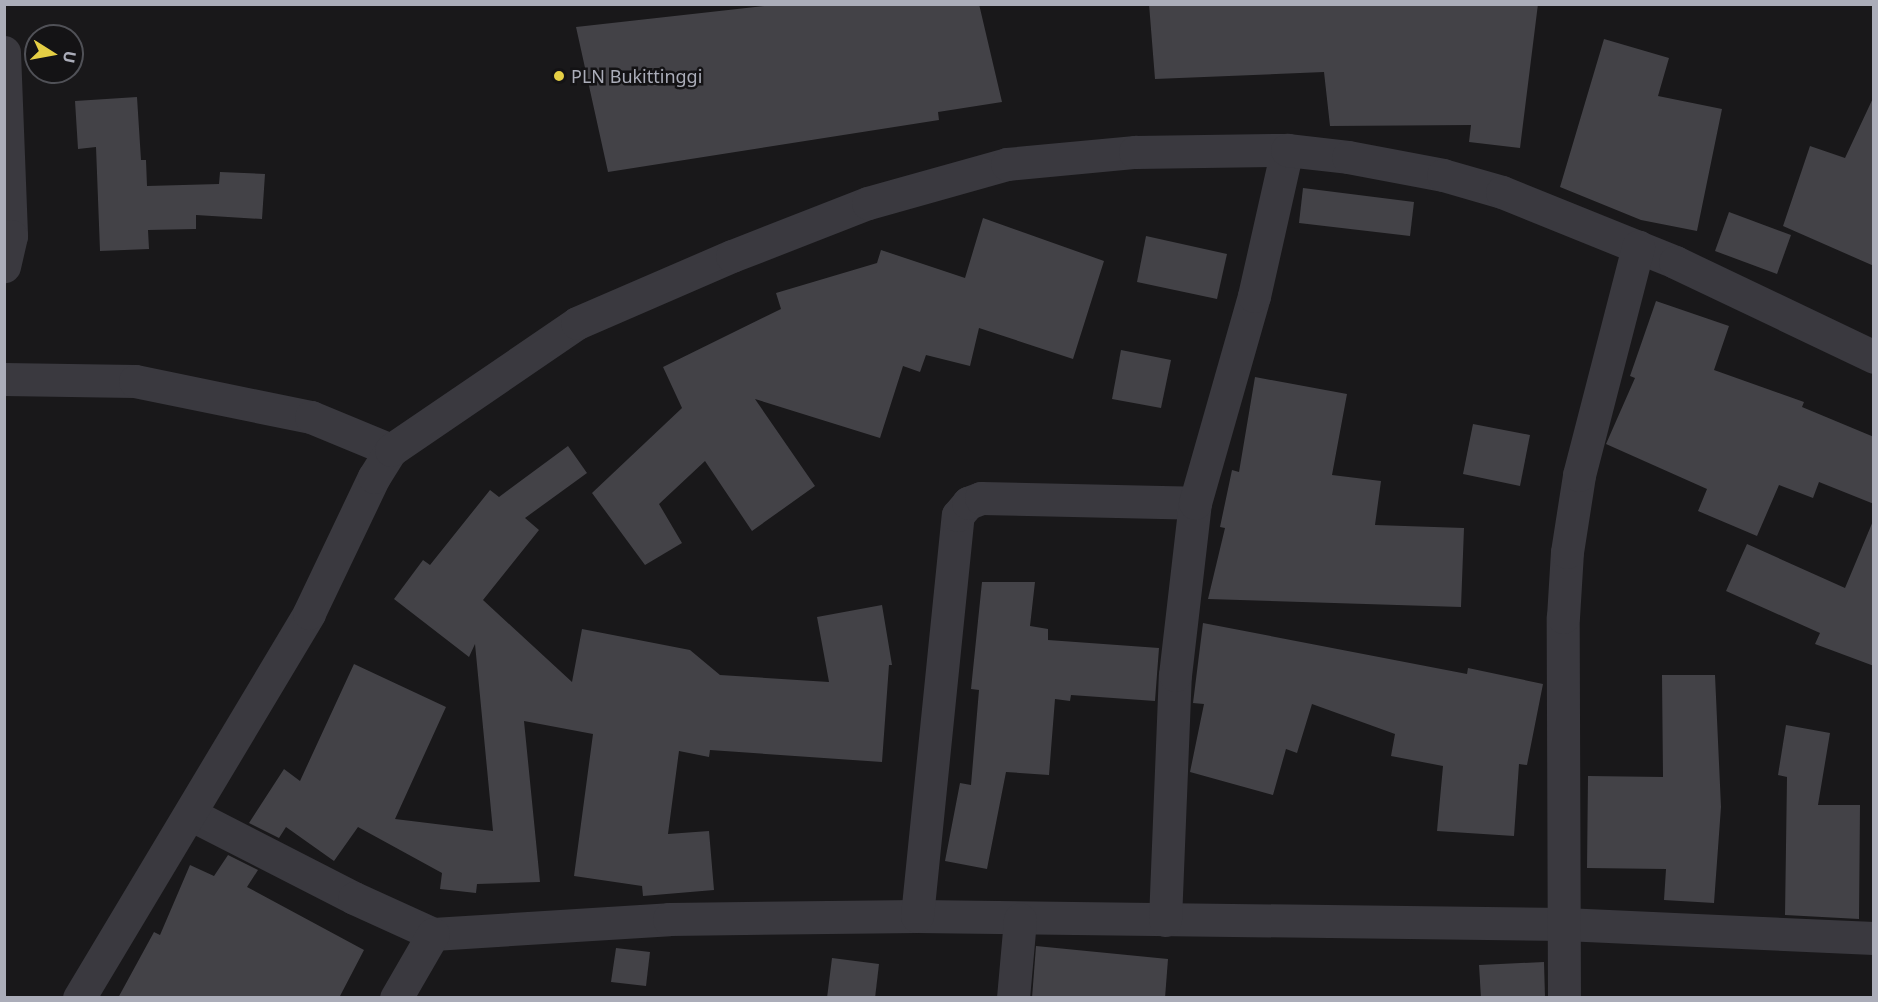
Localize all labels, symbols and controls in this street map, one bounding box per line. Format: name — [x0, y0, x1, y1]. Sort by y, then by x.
north arrow — [24, 24, 84, 84]
text: U — [58, 49, 82, 65]
place label: PLN Bukittinggi — [571, 65, 702, 87]
marker: PLN Bukittinggi — [552, 69, 566, 83]

